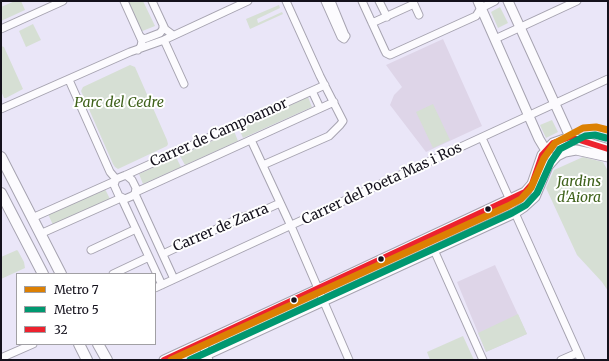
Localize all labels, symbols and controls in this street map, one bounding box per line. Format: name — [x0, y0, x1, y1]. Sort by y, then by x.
park label: Parc del Cedre — [74, 95, 164, 111]
street label: Carrer de Campoamor — [148, 95, 290, 171]
street label: Carrer del Poeta Mas i Ros — [299, 139, 465, 229]
park label: Jardins d'Aiora — [557, 174, 601, 206]
street label: Carrer de Zarra — [171, 200, 271, 256]
unlabelled marker — [483, 204, 493, 214]
unlabelled marker — [376, 254, 386, 264]
legend — [16, 273, 156, 345]
text: Metro 7 — [54, 282, 99, 297]
unlabelled marker — [289, 295, 299, 305]
text: Metro 5 — [54, 302, 99, 317]
text: 32 — [54, 322, 68, 337]

